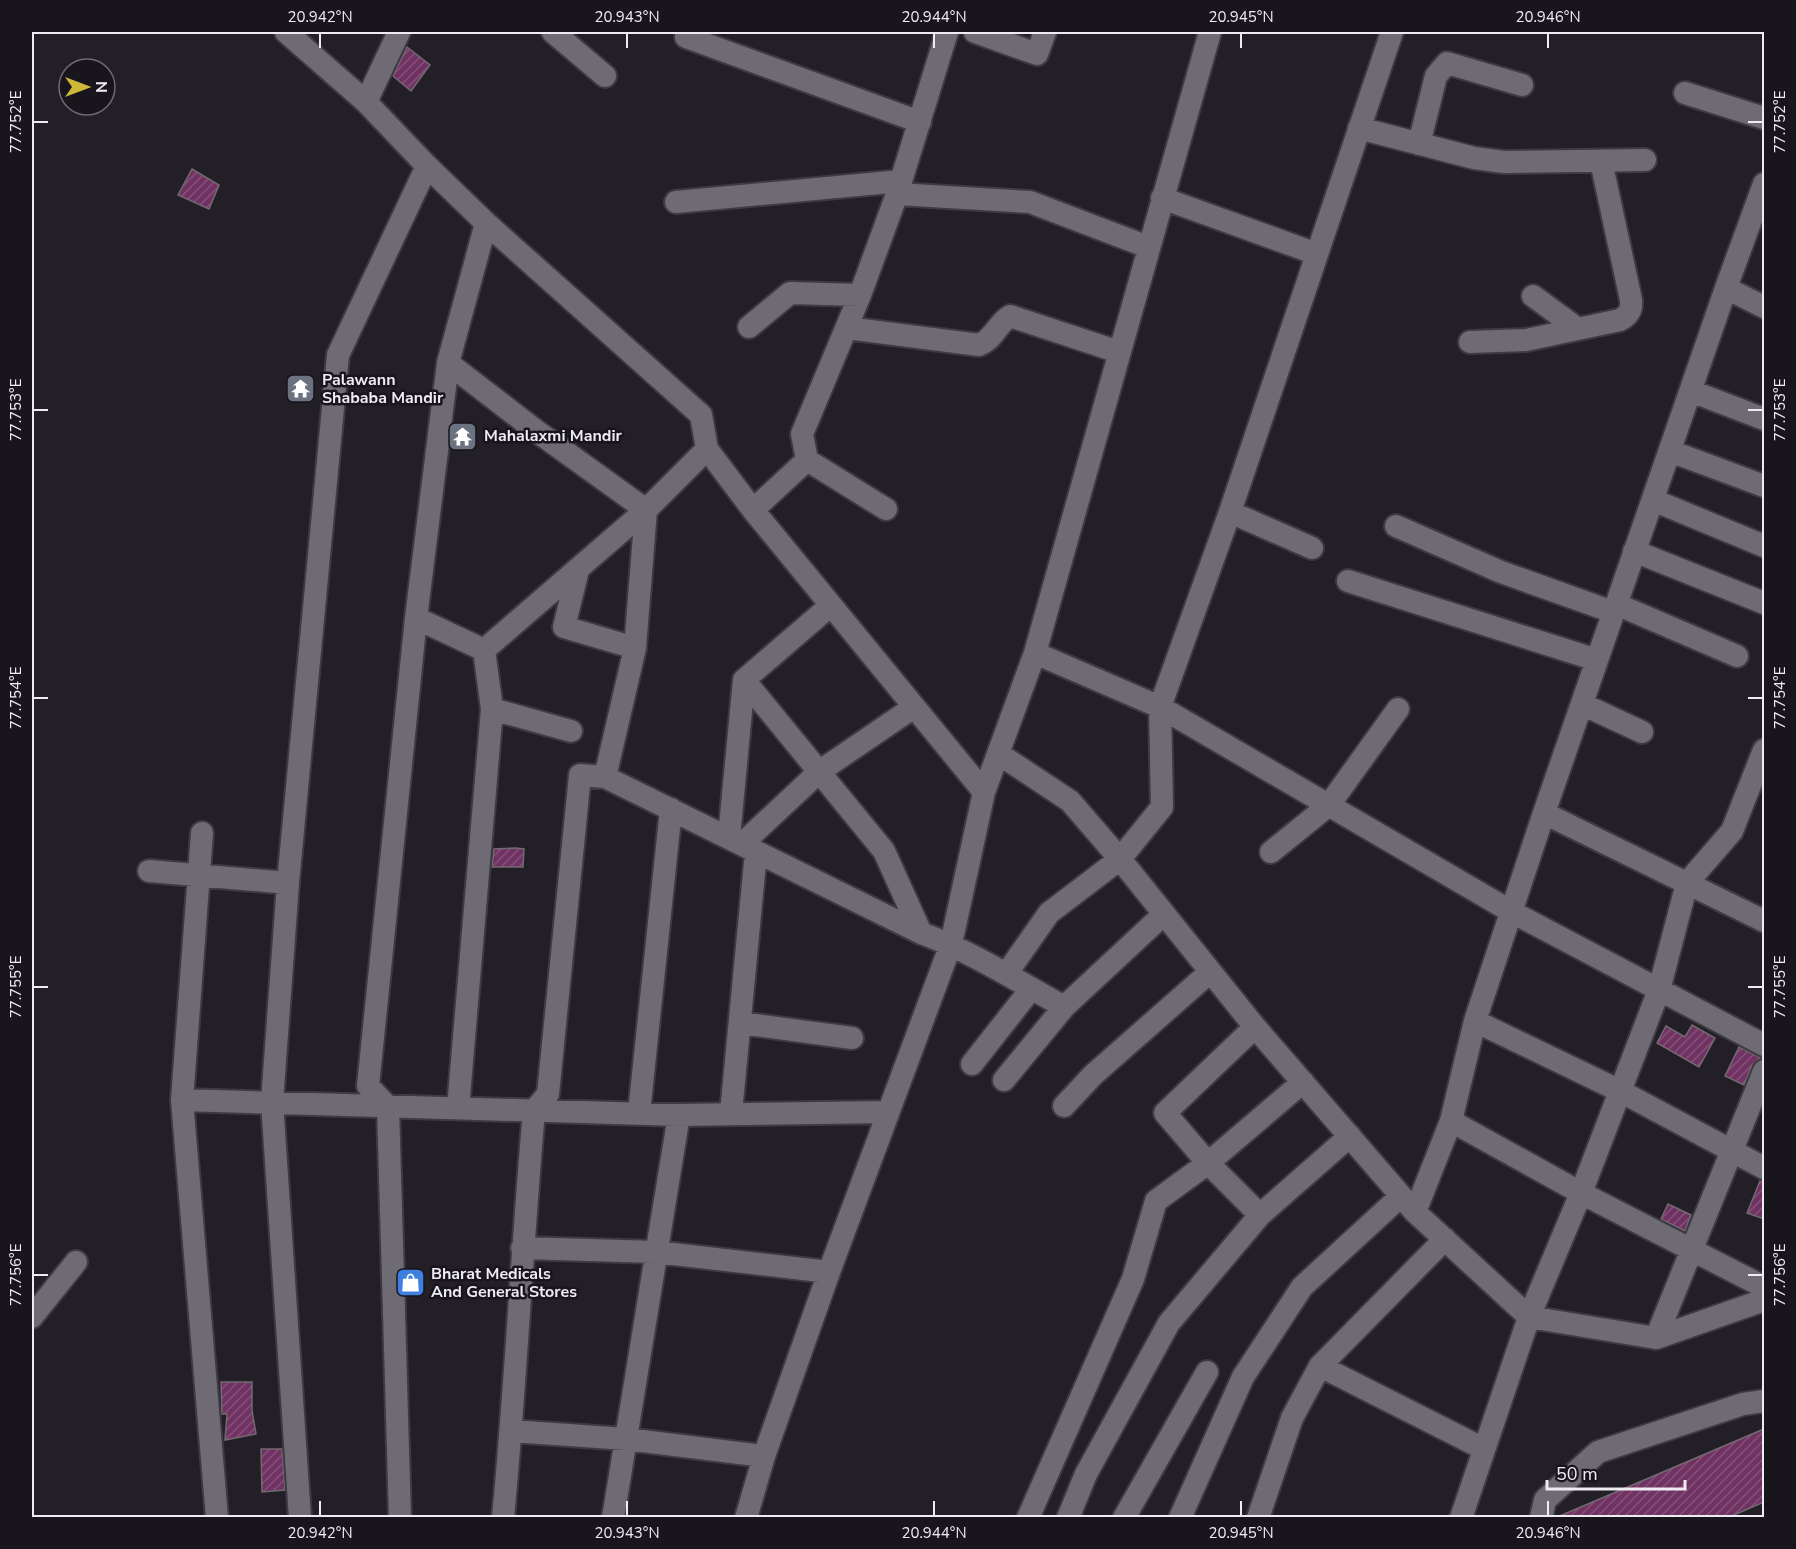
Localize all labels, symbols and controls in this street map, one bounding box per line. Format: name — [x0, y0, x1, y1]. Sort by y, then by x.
text: 20.942°N — [287, 7, 353, 27]
text: 20.943°N — [594, 7, 660, 27]
text: 20.944°N — [901, 7, 967, 27]
text: 20.945°N — [1208, 7, 1274, 27]
text: 20.946°N — [1515, 7, 1581, 27]
north arrow — [57, 57, 117, 117]
text: N — [90, 81, 112, 93]
text: 77.752°E — [6, 91, 26, 153]
text: 77.752°E — [1770, 91, 1790, 153]
place label: Palawann Shababa Mandir — [322, 369, 444, 409]
temple icon: Palawann Shababa Mandir — [285, 373, 317, 405]
text: 77.753°E — [6, 379, 26, 441]
text: 77.753°E — [1770, 379, 1790, 441]
temple icon: Mahalaxmi Mandir — [447, 420, 479, 452]
place label: Mahalaxmi Mandir — [484, 425, 622, 447]
text: 77.754°E — [6, 667, 26, 729]
text: 77.754°E — [1770, 667, 1790, 729]
text: 77.755°E — [6, 956, 26, 1018]
text: 77.755°E — [1770, 956, 1790, 1018]
text: 77.756°E — [6, 1244, 26, 1306]
text: 77.756°E — [1770, 1244, 1790, 1306]
place label: Bharat Medicals And General Stores — [431, 1263, 577, 1303]
shop icon: Bharat Medicals And General Stores — [394, 1267, 426, 1299]
scale bar — [1547, 1453, 1685, 1491]
text: 50 m — [1556, 1462, 1598, 1486]
text: 20.942°N — [287, 1523, 353, 1543]
text: 20.943°N — [594, 1523, 660, 1543]
text: 20.944°N — [901, 1523, 967, 1543]
text: 20.945°N — [1208, 1523, 1274, 1543]
text: 20.946°N — [1515, 1523, 1581, 1543]

